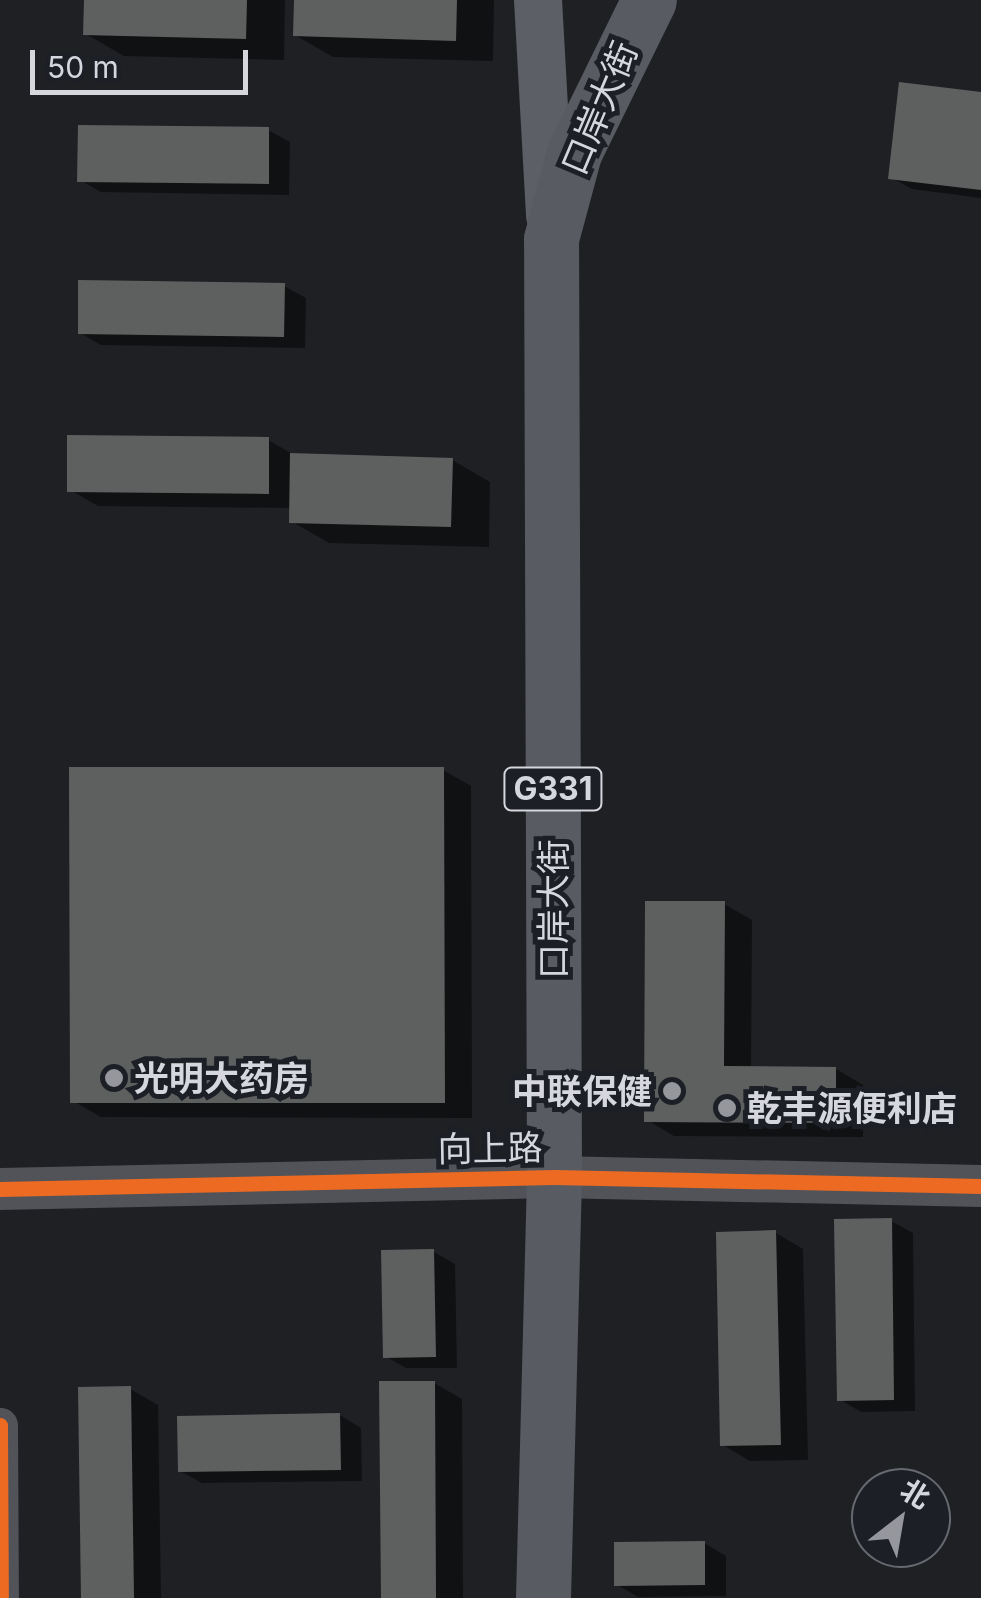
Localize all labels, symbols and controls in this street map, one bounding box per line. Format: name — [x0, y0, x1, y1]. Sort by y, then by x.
scale bar — [35, 30, 252, 92]
street label: 口岸大街 — [552, 35, 646, 181]
text: 50 m — [47, 49, 119, 85]
road number: G331 — [503, 762, 603, 816]
street label: 口岸大街 — [532, 839, 574, 979]
place label: 光明大药房 — [134, 1057, 309, 1099]
marker: 光明大药房 — [103, 1067, 125, 1089]
place label: 中联保健 — [512, 1070, 652, 1112]
marker: 中联保健 — [661, 1080, 683, 1102]
place label: 乾丰源便利店 — [747, 1087, 957, 1129]
marker: 乾丰源便利店 — [716, 1097, 738, 1119]
street label: 向上路 — [437, 1126, 543, 1170]
north arrow — [851, 1468, 951, 1568]
text: 北 — [895, 1472, 936, 1516]

